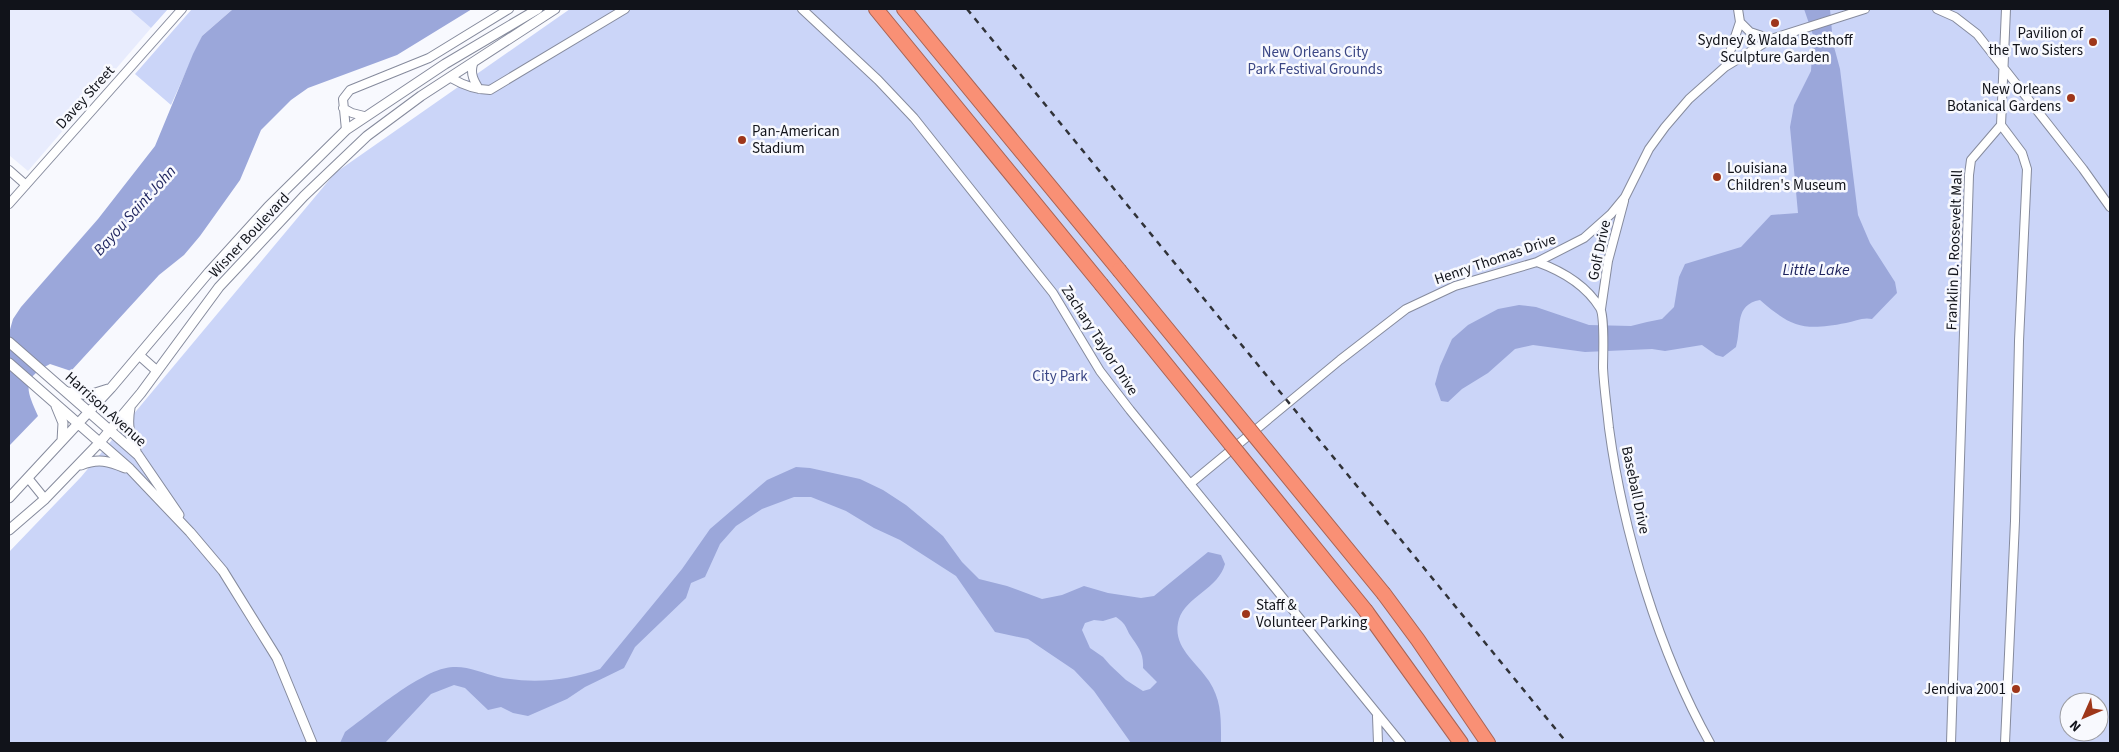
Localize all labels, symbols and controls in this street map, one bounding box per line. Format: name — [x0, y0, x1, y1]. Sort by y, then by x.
marker: Sydney & Walda Besthoff Sculpture Garden — [1769, 17, 1781, 29]
place label: Pavilion of the Two Sisters — [1989, 23, 2084, 61]
place label: Sydney & Walda Besthoff Sculpture Garden — [1697, 30, 1854, 68]
marker: Pavilion of the Two Sisters — [2087, 36, 2099, 48]
park label: New Orleans City Park Festival Grounds — [1248, 42, 1382, 80]
street label: Davey Street — [51, 61, 120, 134]
place label: New Orleans Botanical Gardens — [1947, 79, 2061, 117]
marker: New Orleans Botanical Gardens — [2065, 92, 2077, 104]
place label: Pan-American Stadium — [752, 121, 840, 159]
marker: Pan-American Stadium — [736, 134, 748, 146]
place label: Louisiana Children's Museum — [1727, 158, 1846, 196]
water label: Bayou Saint John — [88, 161, 181, 260]
street label: Franklin D. Roosevelt Mall — [1941, 169, 1968, 331]
marker: Louisiana Children's Museum — [1711, 171, 1723, 183]
street label: Wisner Boulevard — [204, 188, 294, 283]
street label: Golf Drive — [1583, 218, 1616, 282]
street label: Henry Thomas Drive — [1432, 229, 1559, 290]
water label: Little Lake — [1782, 259, 1850, 281]
street label: Zachary Taylor Drive — [1056, 281, 1143, 400]
park label: City Park — [1032, 366, 1088, 387]
street label: Harrison Avenue — [60, 367, 151, 452]
street label: Baseball Drive — [1616, 444, 1655, 536]
place label: Staff & Volunteer Parking — [1256, 595, 1368, 633]
marker: Staff & Volunteer Parking — [1240, 608, 1252, 620]
place label: Jendiva 2001 — [1924, 679, 2006, 700]
marker: Jendiva 2001 — [2010, 683, 2022, 695]
north arrow — [2059, 692, 2109, 742]
text: N — [2065, 715, 2086, 736]

